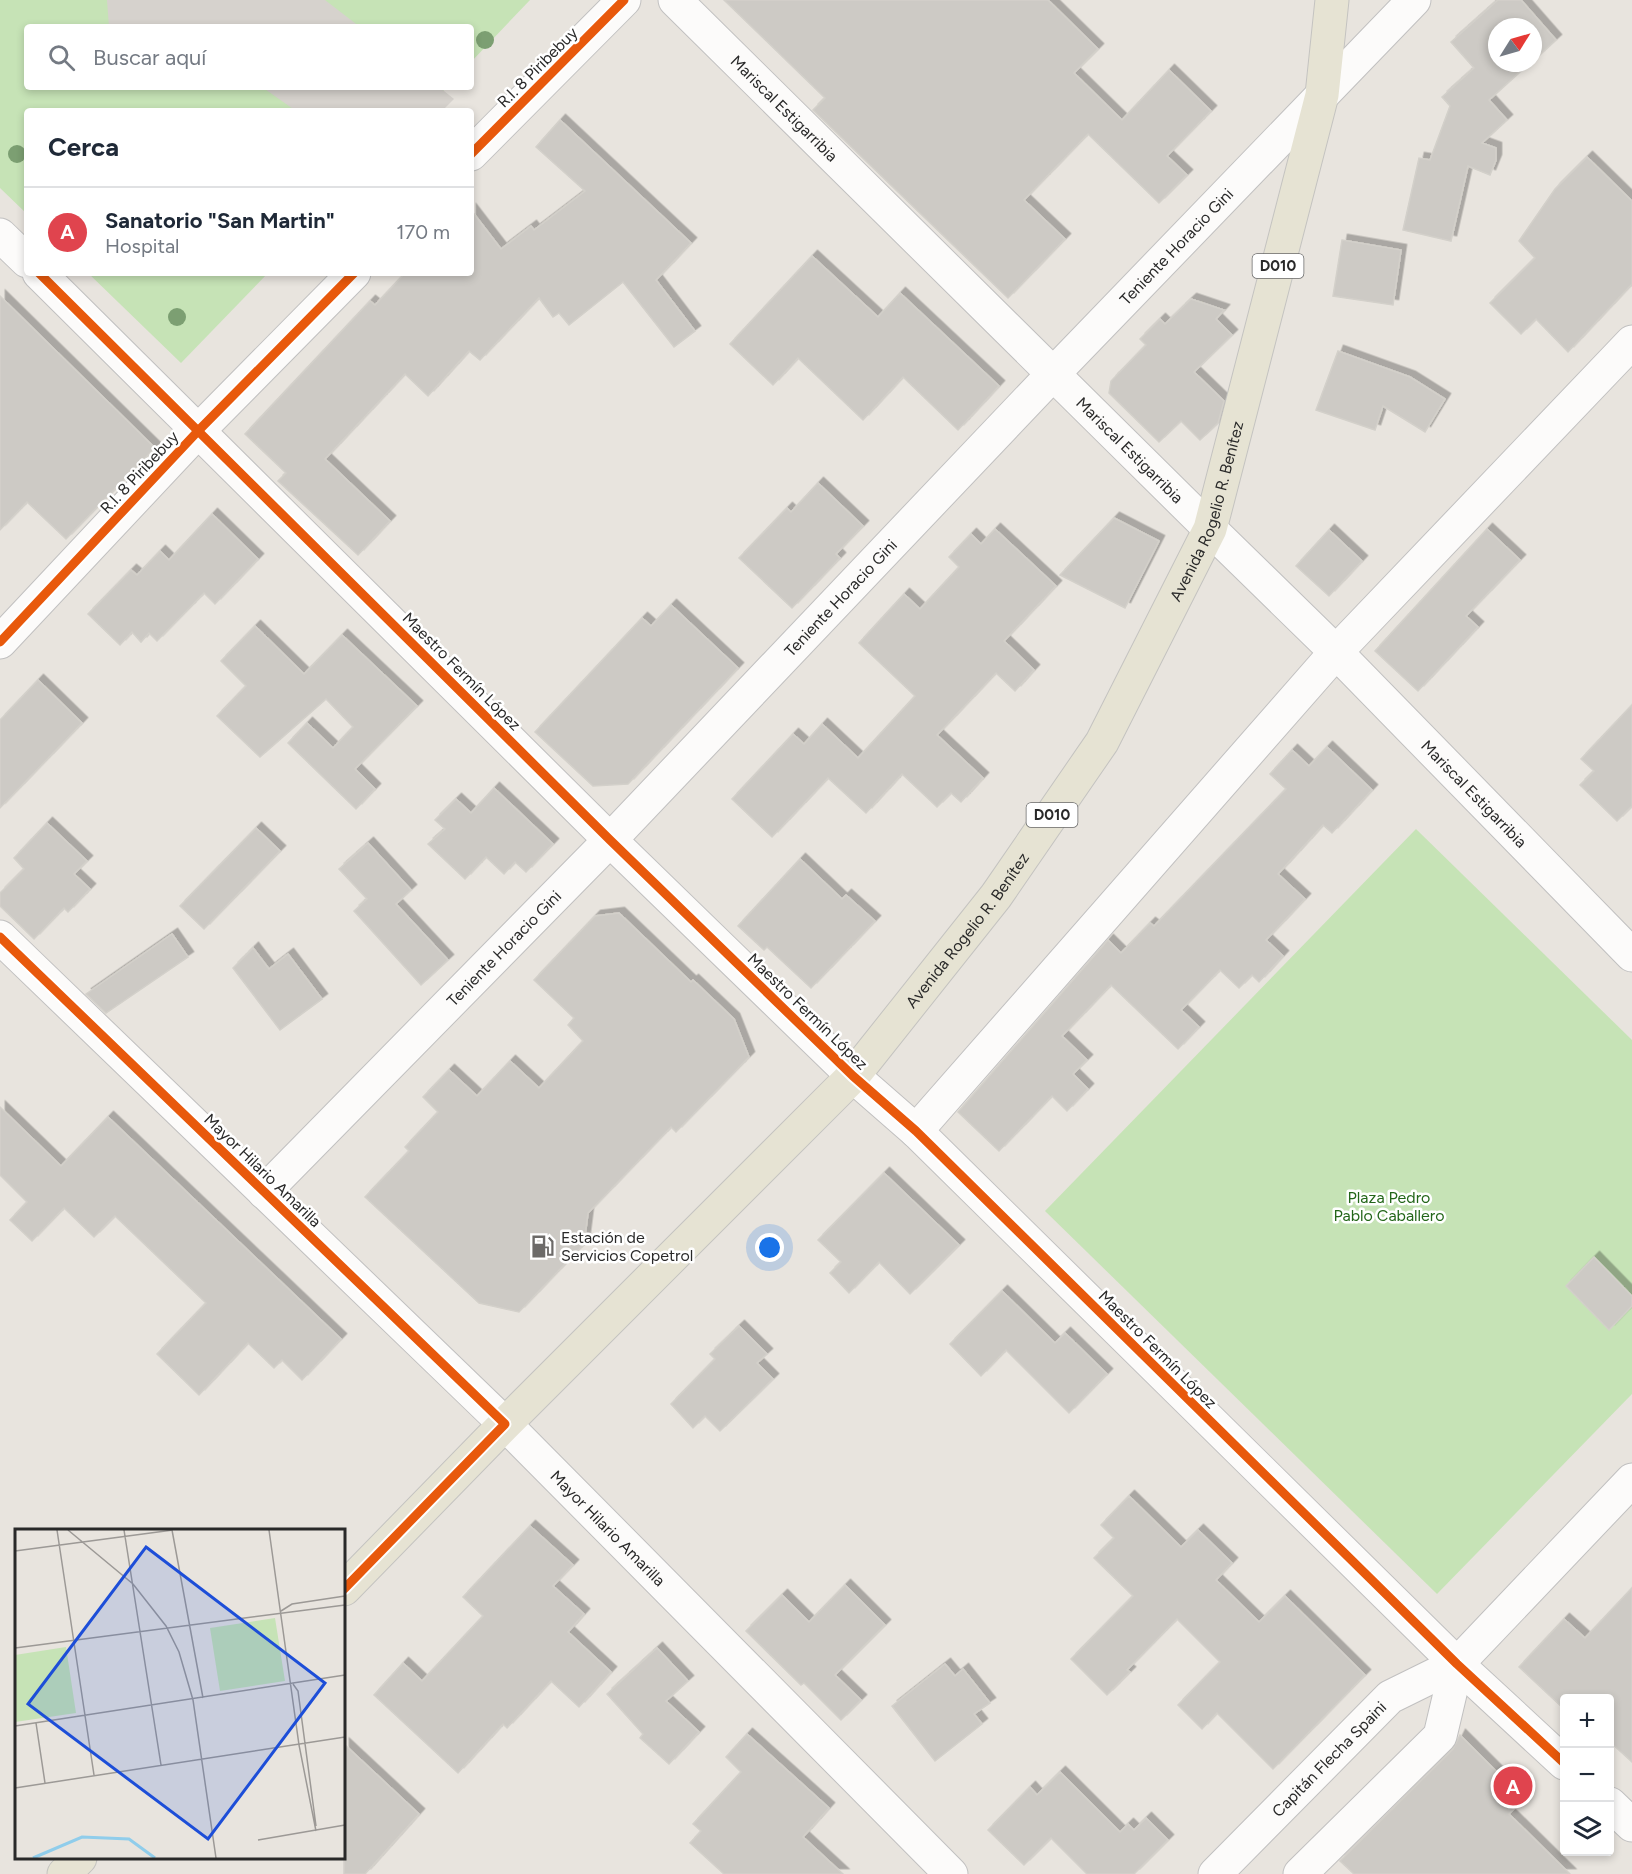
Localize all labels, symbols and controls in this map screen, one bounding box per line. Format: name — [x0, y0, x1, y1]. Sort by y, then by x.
north arrow — [1488, 18, 1542, 72]
street label: R.I. 8 Piribebuy — [493, 23, 582, 111]
search box — [24, 24, 474, 90]
icon: search — [45, 41, 78, 74]
text: Buscar aquí — [93, 44, 206, 71]
street label: Mariscal Estigarribia — [727, 52, 842, 166]
text: Cerca — [48, 131, 119, 163]
street label: Teniente Horacio Gini — [1116, 184, 1237, 309]
text: Sanatorio "San Martin" — [105, 207, 335, 234]
text: A — [60, 220, 75, 244]
text: 170 m — [396, 220, 450, 244]
text: Hospital — [105, 234, 180, 258]
road number: D010 — [1252, 254, 1304, 278]
street label: Mariscal Estigarribia — [1072, 393, 1187, 507]
street label: Avenida Rogelio R. Benítez — [1166, 419, 1247, 605]
street label: R.I. 8 Piribebuy — [96, 427, 183, 517]
street label: Teniente Horacio Gini — [781, 535, 901, 661]
street label: Maestro Fermín López — [399, 608, 525, 734]
street label: Mariscal Estigarribia — [1417, 736, 1531, 852]
road number: D010 — [1026, 803, 1078, 827]
street label: Avenida Rogelio R. Benítez — [902, 849, 1033, 1012]
street label: Teniente Horacio Gini — [443, 887, 565, 1010]
street label: Maestro Fermín López — [744, 949, 872, 1074]
street label: Mayor Hilario Amarilla — [200, 1110, 325, 1231]
park label: Plaza Pedro Pablo Caballero — [1333, 1188, 1445, 1225]
place label: Estación de Servicios Copetrol — [561, 1228, 693, 1265]
fuel station icon: Estación de Servicios Copetrol — [530, 1233, 556, 1259]
your location — [755, 1233, 784, 1262]
street label: Maestro Fermín López — [1095, 1286, 1221, 1412]
street label: Mayor Hilario Amarilla — [546, 1467, 669, 1590]
inset map — [15, 1529, 345, 1859]
map controls — [1560, 1694, 1614, 1856]
button: + — [1560, 1694, 1614, 1748]
street label: Capitán Flecha Spaini — [1268, 1698, 1390, 1821]
button: − — [1560, 1748, 1614, 1802]
pin: A — [1494, 1764, 1532, 1808]
button: layers — [1560, 1802, 1614, 1856]

